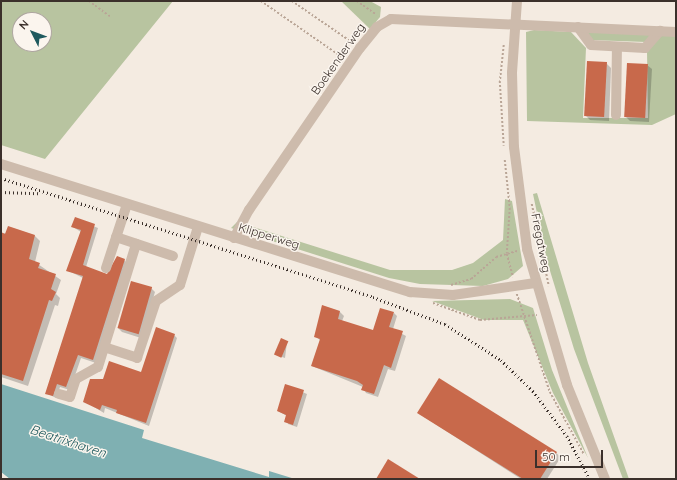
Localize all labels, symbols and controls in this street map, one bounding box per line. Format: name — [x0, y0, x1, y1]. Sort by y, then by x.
north arrow — [12, 12, 52, 52]
text: N — [16, 17, 32, 32]
street label: Boekenderweg — [308, 20, 368, 98]
street label: Fregatweg — [528, 212, 554, 274]
street label: Klipperweg — [237, 220, 301, 252]
water label: Beatrixhaven — [28, 421, 108, 461]
scale bar — [537, 442, 605, 468]
text: 50 m — [542, 449, 570, 464]

